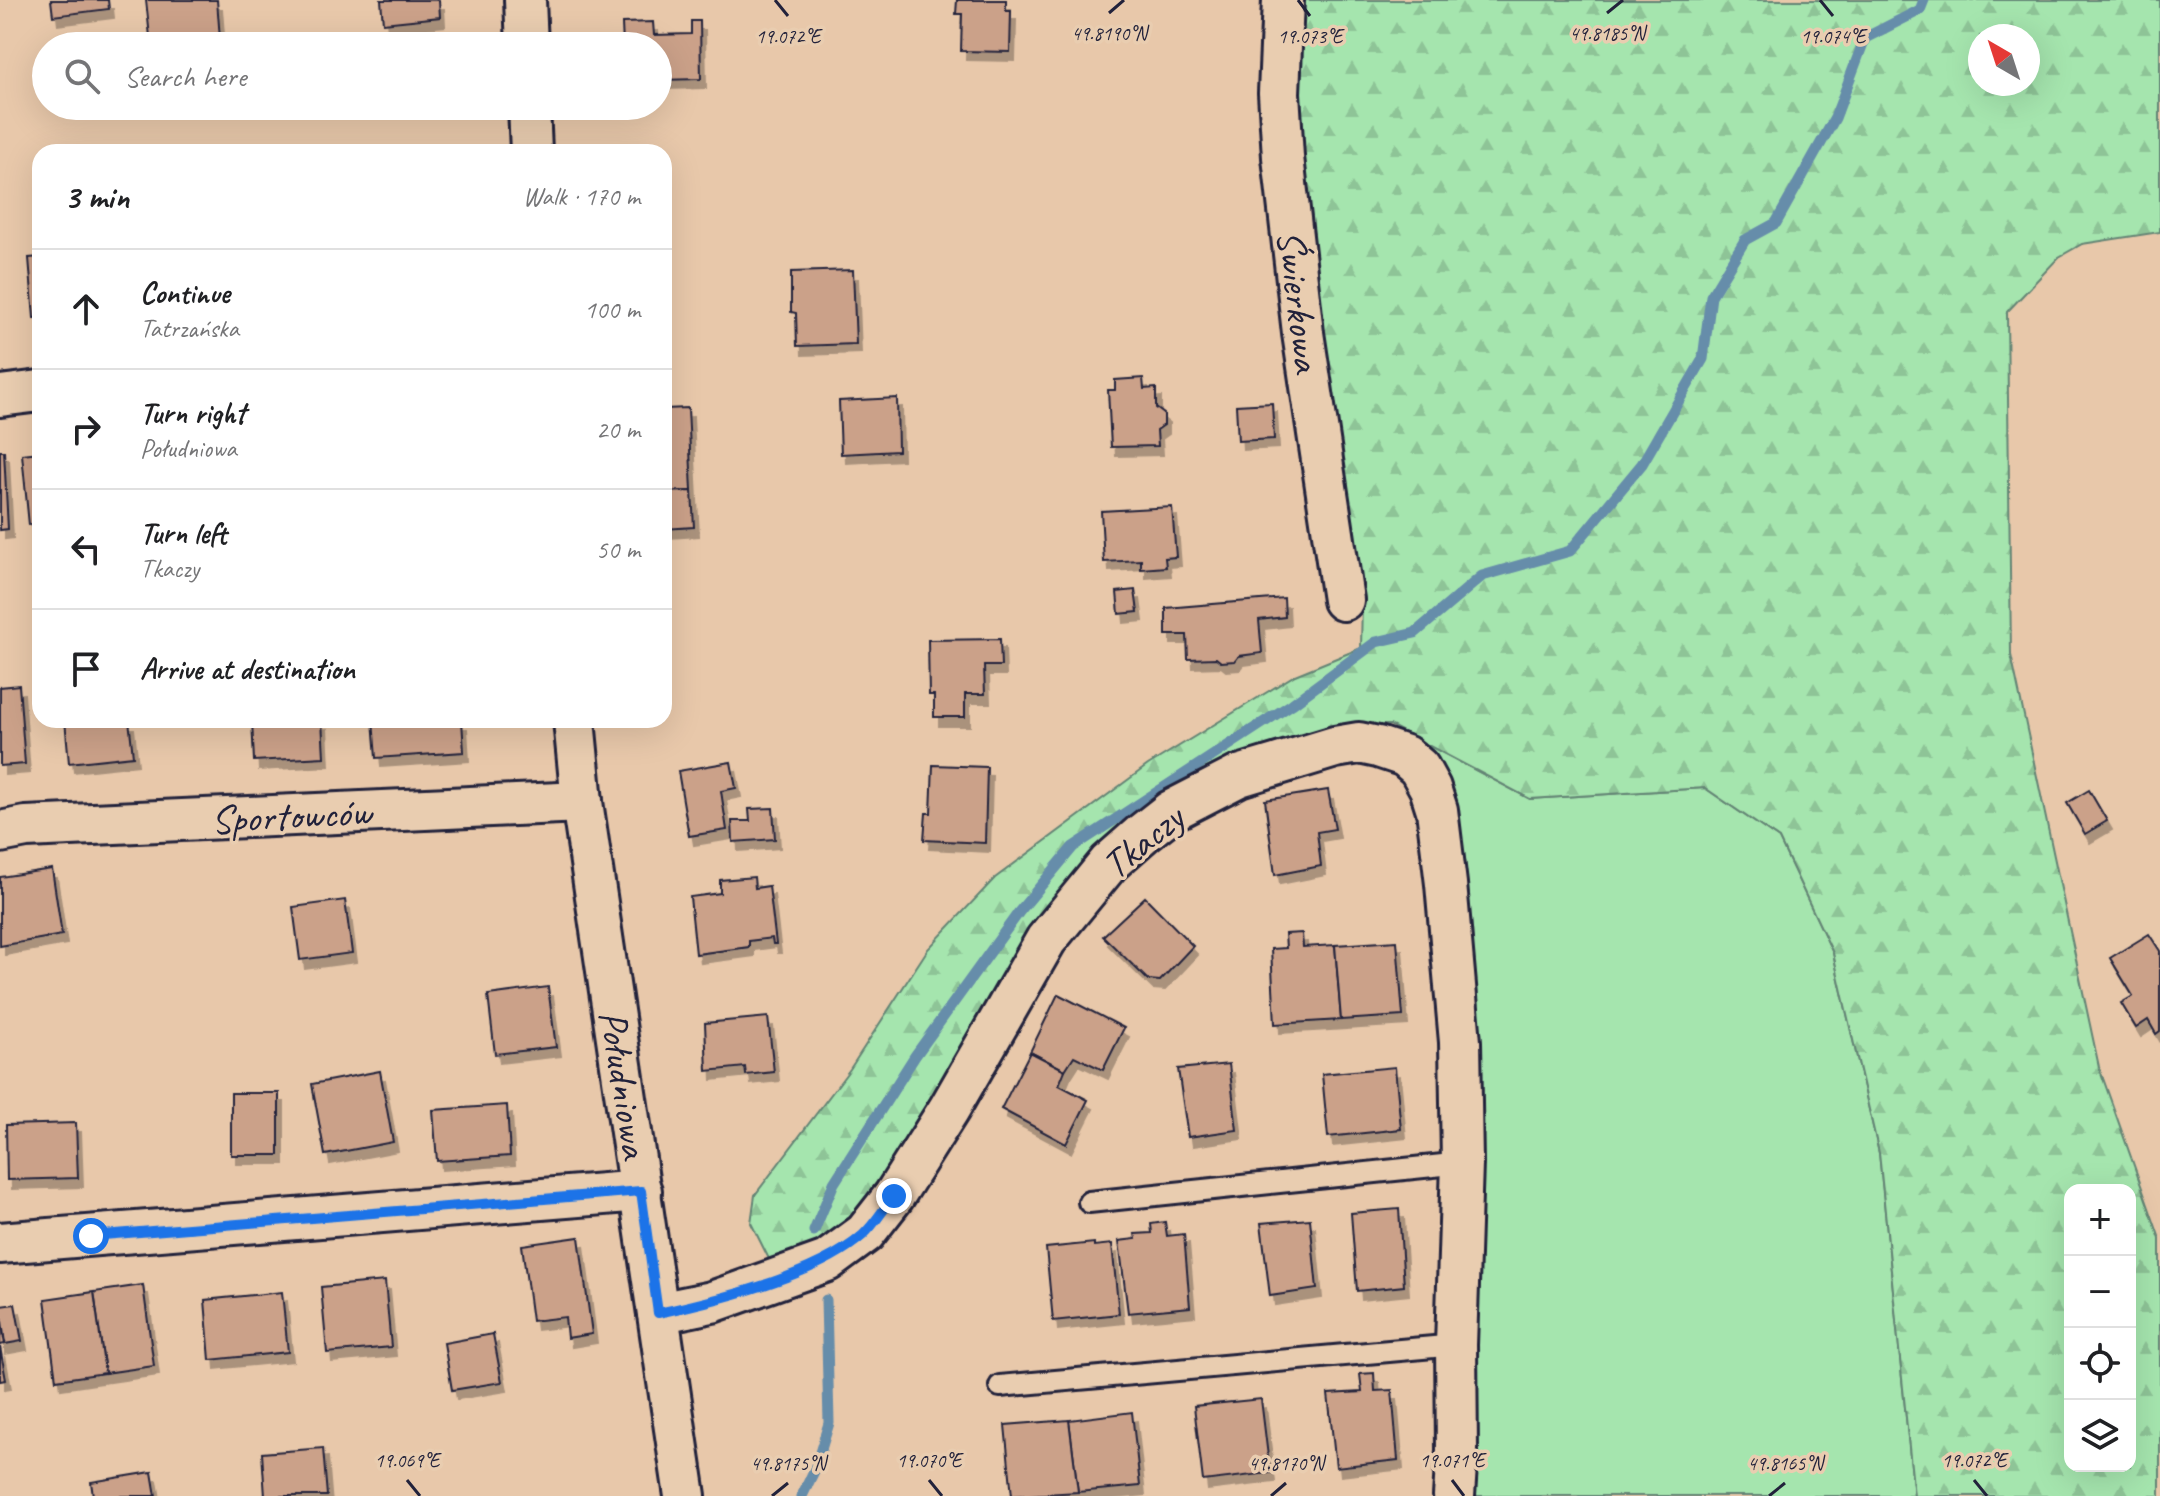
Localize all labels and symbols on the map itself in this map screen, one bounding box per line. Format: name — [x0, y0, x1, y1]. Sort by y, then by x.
text: 49.8190°N — [1071, 21, 1150, 46]
text: 49.8185°N — [1569, 21, 1648, 46]
text: 19.072°E — [755, 24, 823, 49]
text: 19.073°E — [1277, 24, 1345, 49]
text: 19.074°E — [1800, 24, 1868, 49]
north arrow — [1968, 24, 2040, 96]
street label: Świerkowa — [1266, 227, 1333, 377]
street label: Sportowców — [210, 787, 376, 845]
street label: Tkaczy — [1091, 792, 1196, 890]
street label: Południowa — [588, 1007, 661, 1164]
route end — [876, 1178, 912, 1214]
route start — [73, 1218, 109, 1254]
text: 19.069°E — [374, 1448, 442, 1473]
text: 19.070°E — [896, 1448, 964, 1473]
text: 19.071°E — [1419, 1448, 1487, 1473]
text: 19.072°E — [1941, 1448, 2009, 1473]
text: 49.8175°N — [750, 1451, 829, 1476]
text: 49.8170°N — [1248, 1451, 1327, 1476]
text: 49.8165°N — [1747, 1451, 1826, 1476]

